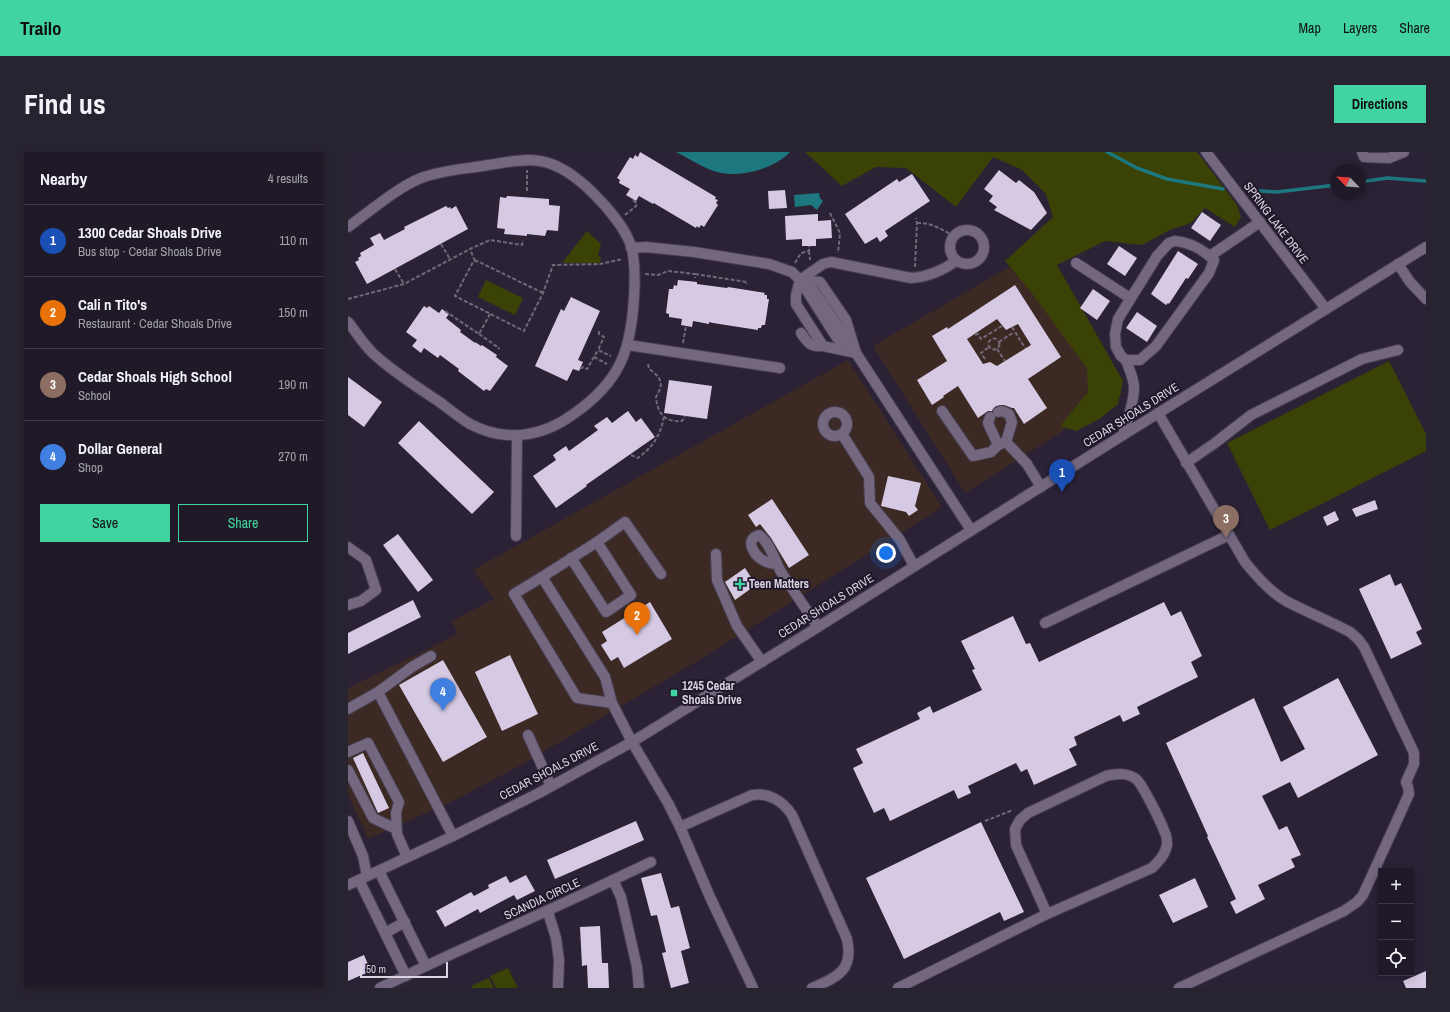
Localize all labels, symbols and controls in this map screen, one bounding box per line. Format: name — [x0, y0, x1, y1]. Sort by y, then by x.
text: Trailo — [20, 15, 62, 41]
text: Map — [1299, 19, 1321, 37]
text: Layers — [1343, 19, 1377, 37]
text: Share — [1399, 19, 1430, 37]
text: Find us — [24, 85, 106, 123]
button: Directions — [1334, 85, 1426, 123]
north arrow — [1330, 164, 1366, 200]
text: Nearby — [40, 167, 87, 190]
text: 4 results — [268, 170, 308, 187]
street label: SPRING LAKE DRIVE — [1240, 179, 1312, 267]
text: 1300 Cedar Shoals Drive — [78, 222, 222, 243]
text: 1 — [50, 232, 56, 249]
text: 110 m — [279, 232, 308, 249]
text: Bus stop · Cedar Shoals Drive — [78, 243, 221, 260]
text: Cali n Tito's — [78, 294, 147, 315]
text: 2 — [50, 304, 56, 321]
text: 150 m — [278, 304, 308, 321]
text: Restaurant · Cedar Shoals Drive — [78, 315, 232, 332]
text: Cedar Shoals High School — [78, 366, 232, 387]
text: 3 — [50, 376, 56, 393]
text: 190 m — [278, 376, 308, 393]
street label: CEDAR SHOALS DRIVE — [1080, 379, 1182, 451]
text: School — [78, 387, 111, 404]
text: Dollar General — [78, 438, 162, 459]
text: 4 — [50, 448, 56, 465]
text: 270 m — [278, 448, 308, 465]
text: Shop — [78, 459, 103, 476]
pin: 1 — [1049, 459, 1075, 492]
button: Save — [40, 504, 170, 542]
button: Share — [178, 504, 308, 542]
pin: 3 — [1213, 505, 1239, 538]
your location — [876, 543, 896, 563]
street label: CEDAR SHOALS DRIVE — [775, 570, 877, 642]
place label: Teen Matters — [749, 576, 810, 592]
marker: Teen Matters — [734, 578, 746, 590]
pin: 2 — [624, 602, 650, 635]
pin: 4 — [430, 678, 456, 711]
place label: 1245 Cedar Shoals Drive — [682, 678, 742, 708]
marker: 1245 Cedar Shoals Drive — [669, 688, 679, 698]
street label: CEDAR SHOALS DRIVE — [497, 738, 601, 804]
map controls — [1378, 868, 1414, 976]
button: + — [1378, 868, 1414, 904]
street label: SCANDIA CIRCLE — [501, 874, 583, 924]
button: − — [1378, 904, 1414, 940]
button: locate — [1378, 940, 1414, 976]
scale bar — [360, 960, 448, 979]
text: 50 m — [366, 962, 386, 976]

